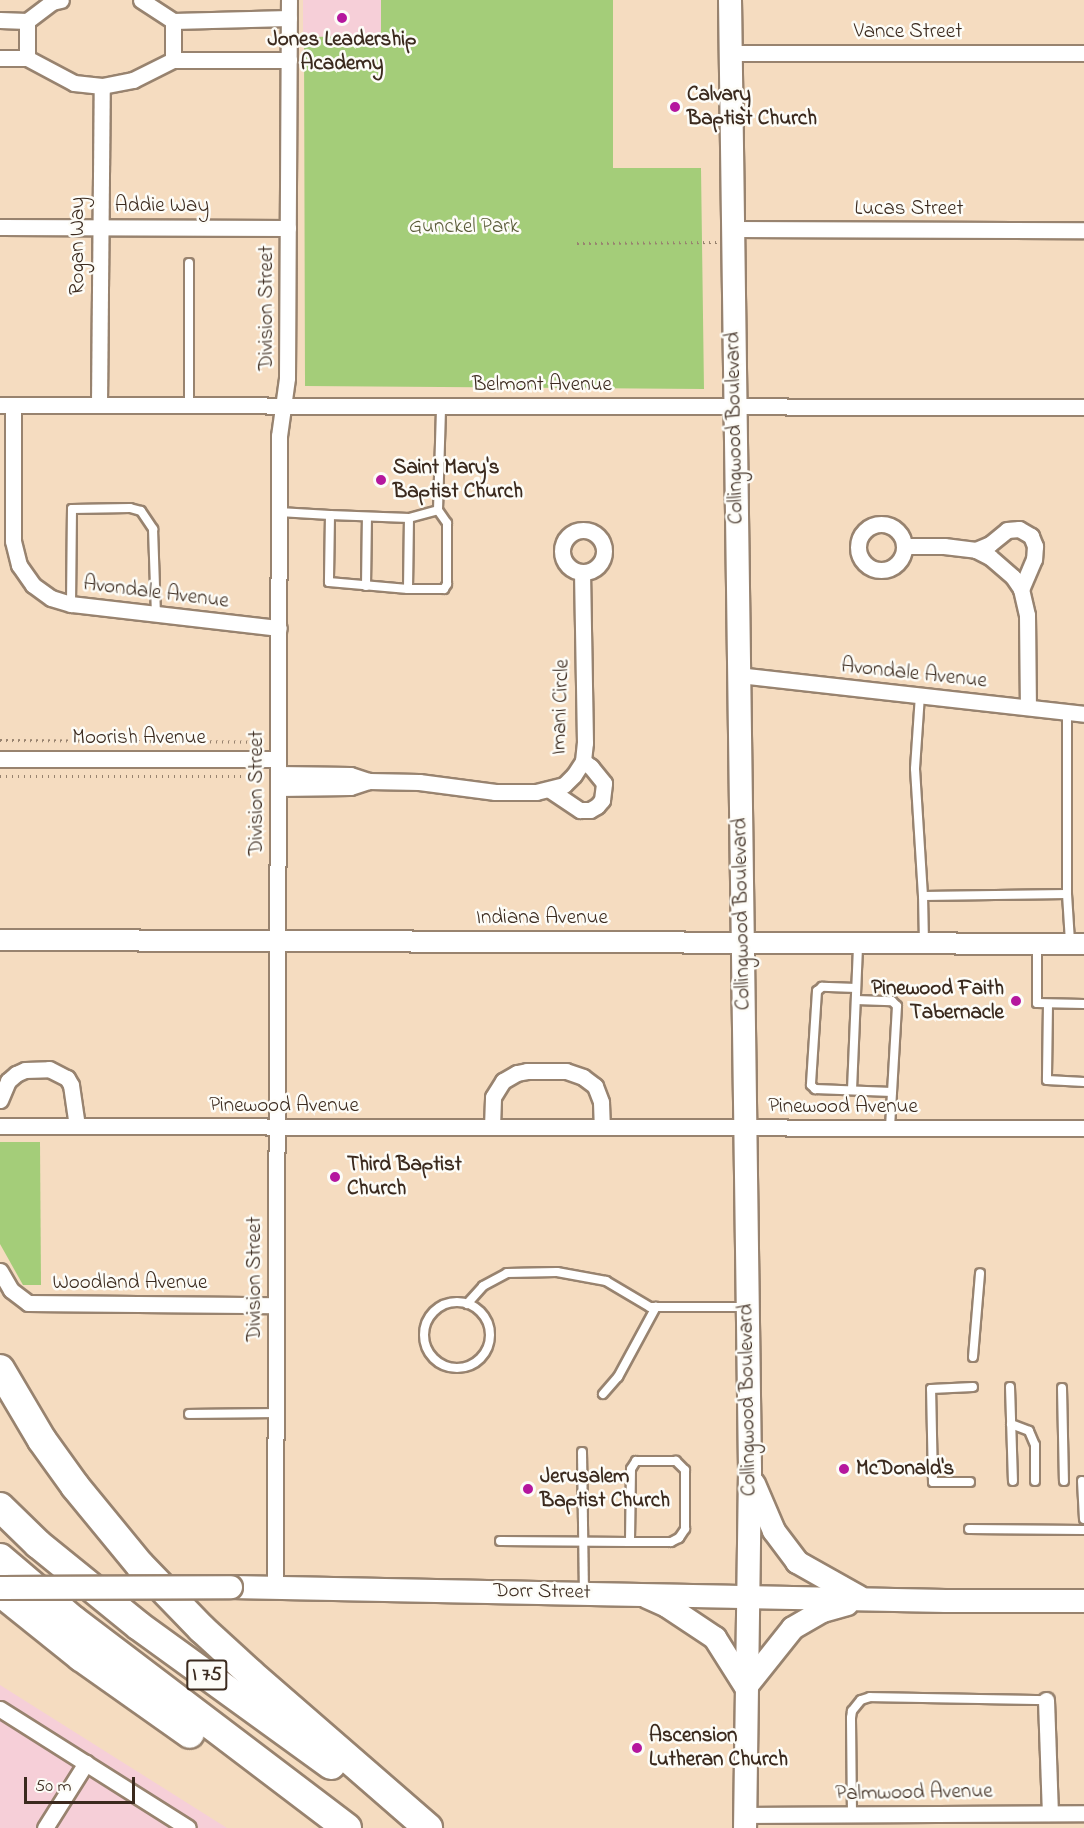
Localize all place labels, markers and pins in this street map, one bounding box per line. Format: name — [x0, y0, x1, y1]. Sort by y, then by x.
marker: Jones Leadership Academy — [335, 11, 349, 25]
place label: Jones Leadership Academy — [268, 27, 416, 77]
place label: Calvary Baptist Church — [687, 82, 817, 132]
marker: Calvary Baptist Church — [668, 100, 682, 114]
place label: Saint Mary's Baptist Church — [393, 455, 523, 505]
marker: Saint Mary's Baptist Church — [374, 473, 388, 487]
place label: Pinewood Faith Tabernacle — [871, 976, 1004, 1026]
marker: Pinewood Faith Tabernacle — [1009, 994, 1023, 1008]
place label: Third Baptist Church — [347, 1152, 462, 1202]
marker: Third Baptist Church — [328, 1170, 342, 1184]
place label: McDonald's — [856, 1456, 954, 1482]
marker: McDonald's — [837, 1462, 851, 1476]
place label: Jerusalem Baptist Church — [540, 1464, 670, 1514]
marker: Jerusalem Baptist Church — [521, 1482, 535, 1496]
place label: Ascension Lutheran Church — [649, 1723, 788, 1773]
marker: Ascension Lutheran Church — [630, 1741, 644, 1755]

